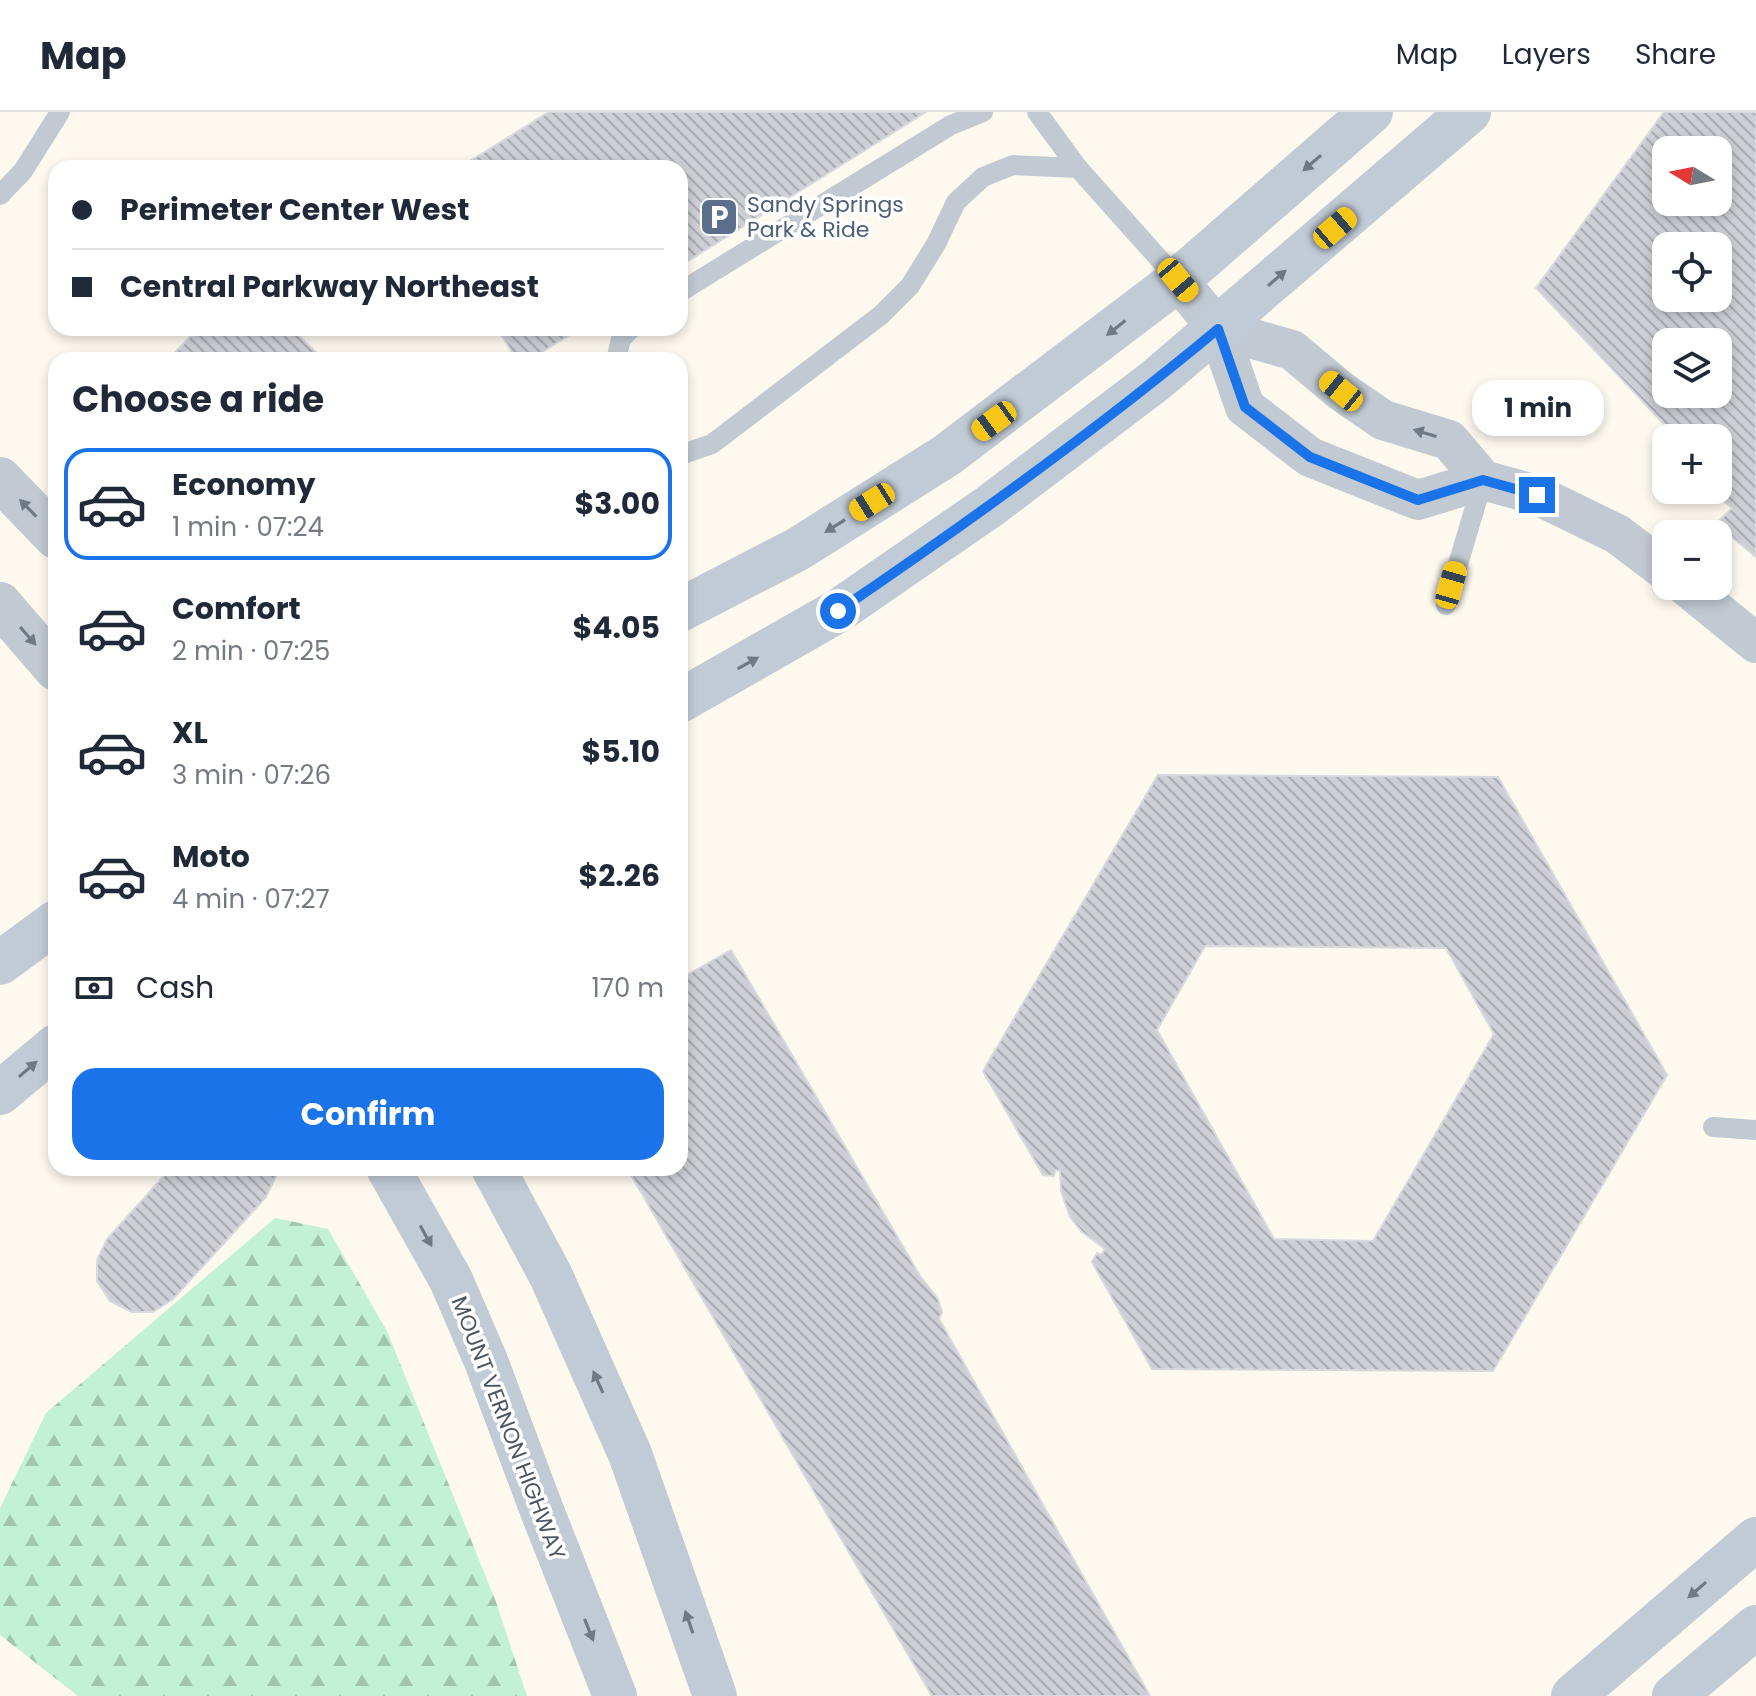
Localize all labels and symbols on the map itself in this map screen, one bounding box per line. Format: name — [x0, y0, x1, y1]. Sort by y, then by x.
north arrow — [1652, 136, 1732, 216]
one-way arrow — [1302, 154, 1321, 172]
place label: Sandy Springs Park & Ride — [747, 189, 904, 245]
parking icon: Sandy Springs Park & Ride — [698, 196, 740, 238]
car — [1309, 203, 1361, 253]
car — [1153, 254, 1203, 306]
one-way arrow — [1267, 270, 1287, 287]
one-way arrow — [1106, 320, 1126, 336]
car — [1315, 367, 1367, 415]
callout: 1 min — [1471, 379, 1603, 435]
car — [968, 397, 1020, 445]
one-way arrow — [1412, 426, 1436, 438]
route end — [1519, 477, 1555, 513]
car — [845, 479, 899, 525]
one-way arrow — [19, 499, 38, 518]
one-way arrow — [824, 518, 845, 533]
car — [1433, 559, 1469, 611]
route start — [820, 593, 856, 629]
one-way arrow — [19, 626, 36, 646]
one-way arrow — [737, 656, 759, 670]
one-way arrow — [17, 1061, 37, 1078]
one-way arrow — [419, 1225, 433, 1247]
street label: MOUNT VERNON HIGHWAY — [444, 1292, 573, 1565]
one-way arrow — [592, 1371, 605, 1394]
one-way arrow — [1687, 1581, 1707, 1598]
one-way arrow — [682, 1610, 694, 1634]
one-way arrow — [583, 1618, 596, 1642]

